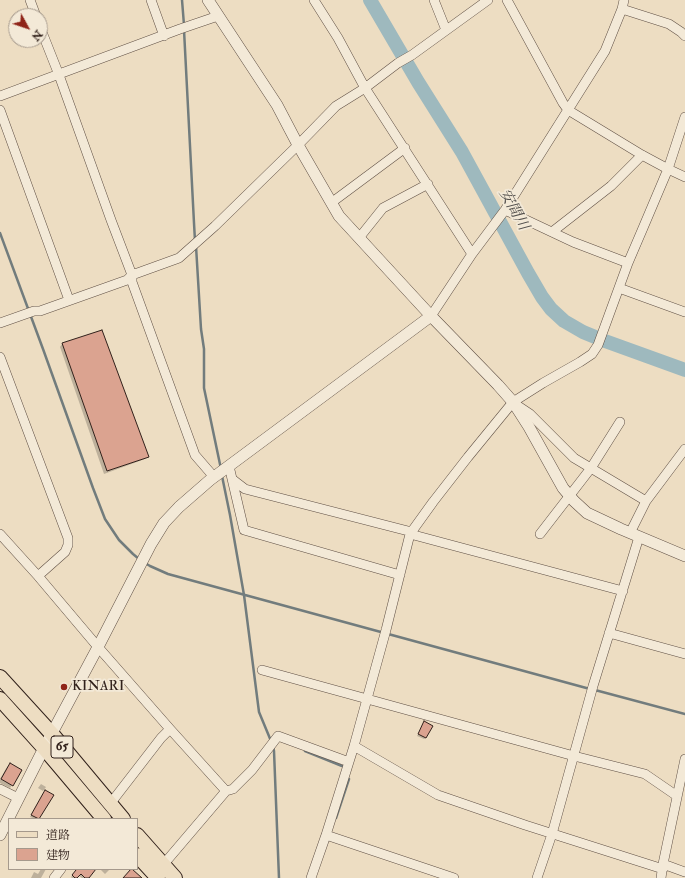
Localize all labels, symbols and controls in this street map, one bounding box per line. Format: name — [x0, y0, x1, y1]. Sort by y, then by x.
north arrow — [8, 8, 48, 48]
text: N — [29, 27, 45, 43]
water label: 安間川 — [494, 186, 532, 234]
place label: KINARI — [72, 679, 124, 695]
marker: KINARI — [59, 682, 69, 692]
road number: 65 — [51, 736, 73, 758]
legend — [8, 818, 138, 870]
text: 道路 — [46, 828, 70, 843]
text: 建物 — [46, 848, 70, 863]

